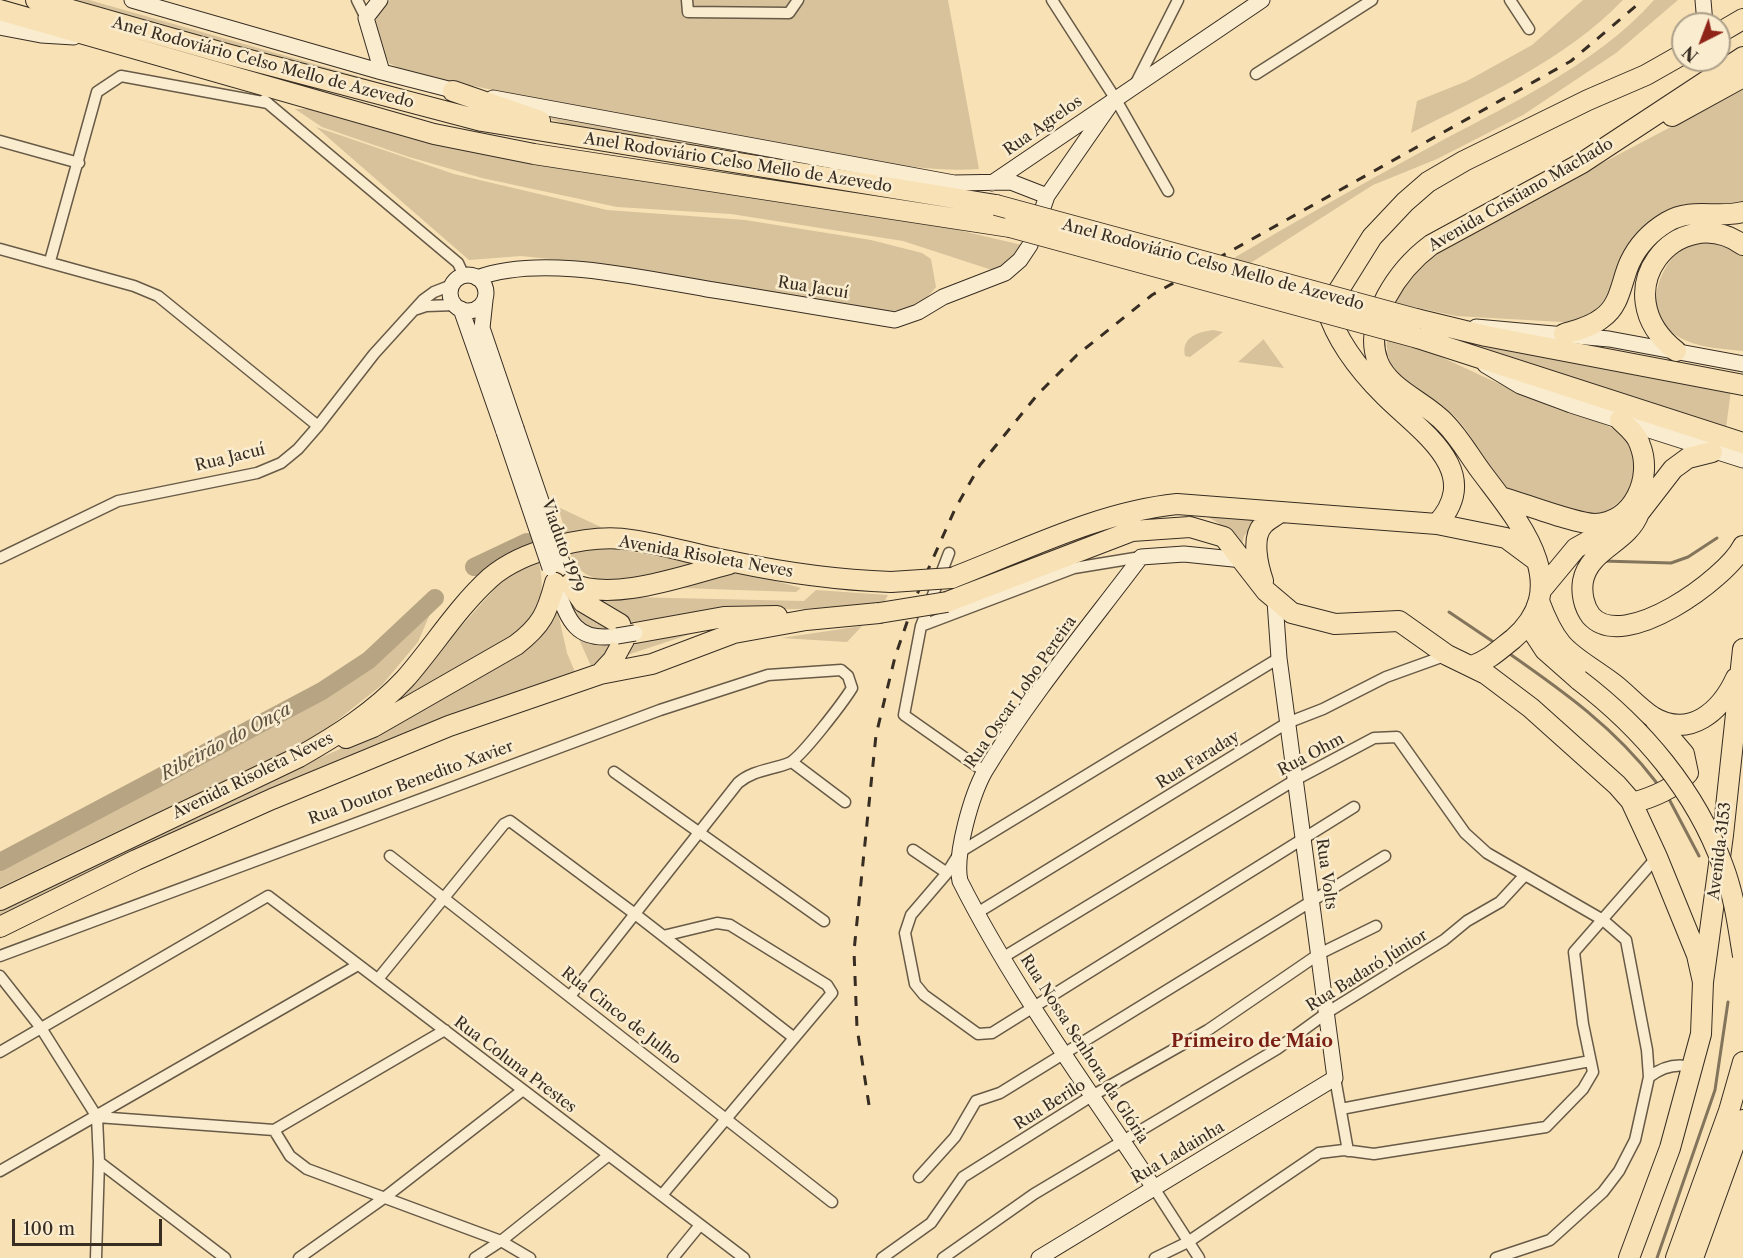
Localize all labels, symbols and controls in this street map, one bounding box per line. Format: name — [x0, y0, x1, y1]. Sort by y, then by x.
north arrow — [1671, 12, 1731, 72]
street label: Anel Rodoviário Celso Mello de Azevedo — [110, 13, 416, 113]
text: N — [1678, 42, 1702, 66]
street label: Rua Agrelos — [1000, 92, 1086, 160]
street label: Anel Rodoviário Celso Mello de Azevedo — [582, 129, 894, 197]
street label: Avenida Cristiano Machado — [1425, 134, 1617, 256]
street label: Anel Rodoviário Celso Mello de Azevedo — [1060, 215, 1366, 315]
street label: Rua Jacuí — [776, 273, 850, 303]
street label: Rua Jacuí — [193, 440, 267, 476]
street label: Viaduto 1979 — [537, 497, 587, 595]
street label: Avenida Risoleta Neves — [617, 532, 795, 582]
street label: Rua Oscar Lobo Pereira — [961, 612, 1081, 772]
water label: Ribeirão do Onça — [157, 699, 295, 785]
street label: Rua Faraday — [1153, 727, 1243, 793]
street label: Avenida Risoleta Neves — [170, 729, 336, 823]
street label: Rua Ohm — [1275, 730, 1347, 780]
street label: Rua Doutor Benedito Xavier — [306, 737, 516, 829]
street label: Avenida 3153 — [1704, 801, 1736, 901]
street label: Rua Volts — [1312, 837, 1340, 911]
street label: Rua Badaró Júnior — [1303, 926, 1431, 1016]
street label: Rua Nossa Senhora da Glória — [1016, 951, 1152, 1147]
street label: Rua Cinco de Julho — [557, 963, 685, 1069]
street label: Rua Coluna Prestes — [450, 1013, 580, 1117]
district label: Primeiro de Maio — [1171, 1031, 1333, 1053]
street label: Rua Berilo — [1011, 1076, 1089, 1134]
street label: Rua Ladainha — [1128, 1118, 1228, 1188]
scale bar — [15, 1207, 165, 1245]
text: 100 m — [23, 1218, 75, 1240]

